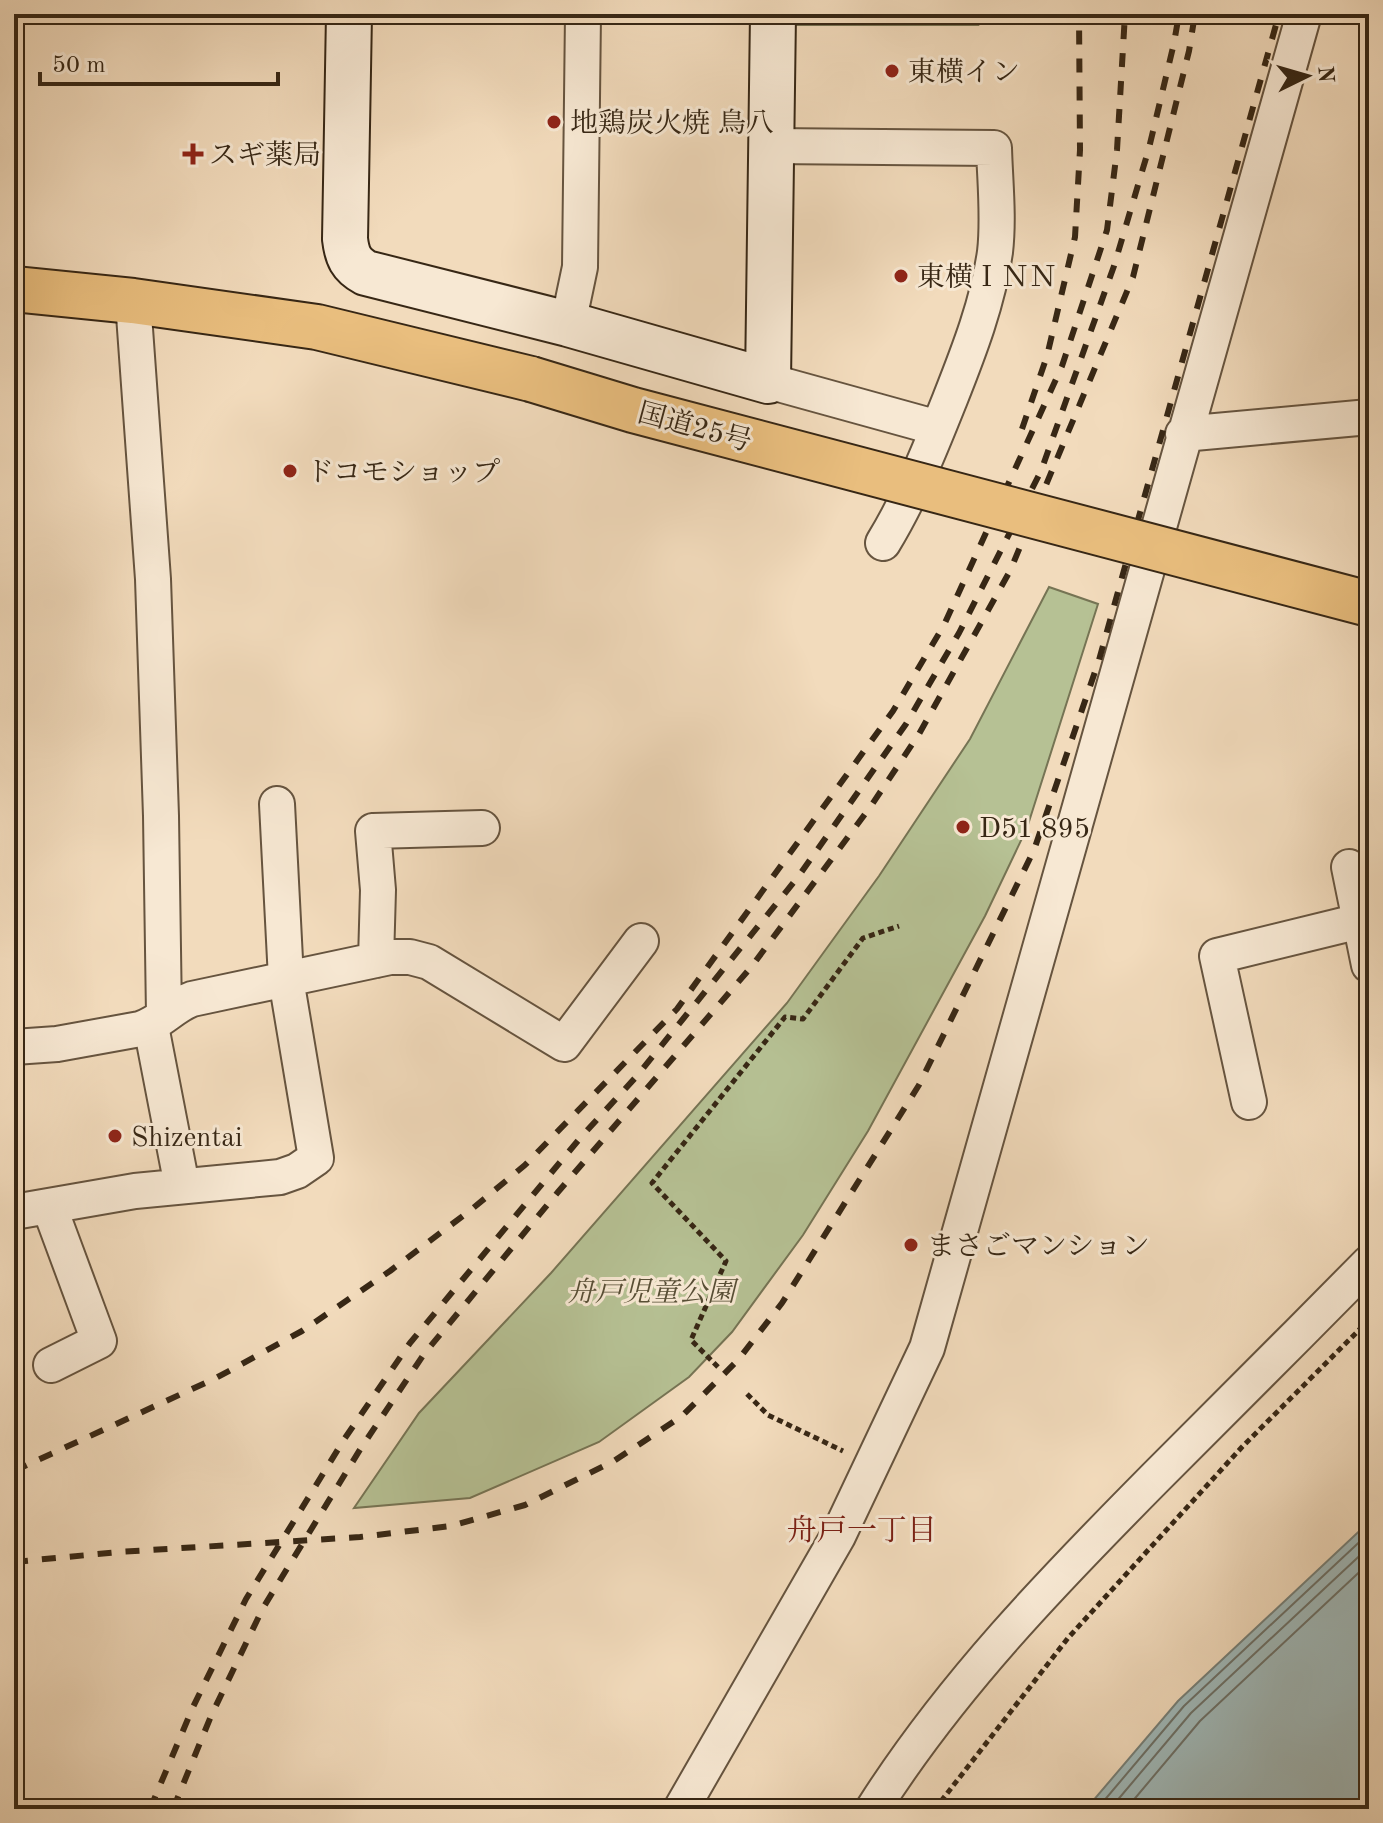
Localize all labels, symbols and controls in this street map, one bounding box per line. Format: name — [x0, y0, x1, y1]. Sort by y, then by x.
scale bar — [40, 36, 278, 86]
north arrow — [1267, 36, 1347, 116]
text: 50 m — [52, 54, 106, 78]
place label: 東横イン — [908, 57, 1020, 88]
marker: 東横イン — [883, 62, 901, 80]
text: N — [1313, 65, 1337, 84]
place label: 地鶏炭火焼 鳥八 — [570, 108, 774, 139]
marker: 地鶏炭火焼 鳥八 — [545, 113, 563, 131]
place label: スギ薬局 — [209, 140, 321, 171]
marker: スギ薬局 — [184, 145, 202, 163]
place label: 東横ＩＮＮ — [917, 262, 1057, 293]
marker: 東横ＩＮＮ — [892, 267, 910, 285]
street label: 国道25号 — [634, 397, 755, 457]
place label: ドコモショップ — [306, 458, 500, 488]
marker: ドコモショップ — [281, 462, 299, 480]
place label: D51 895 — [979, 816, 1090, 844]
marker: D51 895 — [954, 818, 972, 836]
place label: Shizentai — [131, 1125, 243, 1153]
marker: Shizentai — [106, 1127, 124, 1145]
place label: まさごマンション — [927, 1232, 1150, 1262]
marker: まさごマンション — [902, 1236, 920, 1254]
park label: 舟戸児童公園 — [567, 1277, 739, 1308]
district label: 舟戸一丁目 — [787, 1514, 937, 1547]

